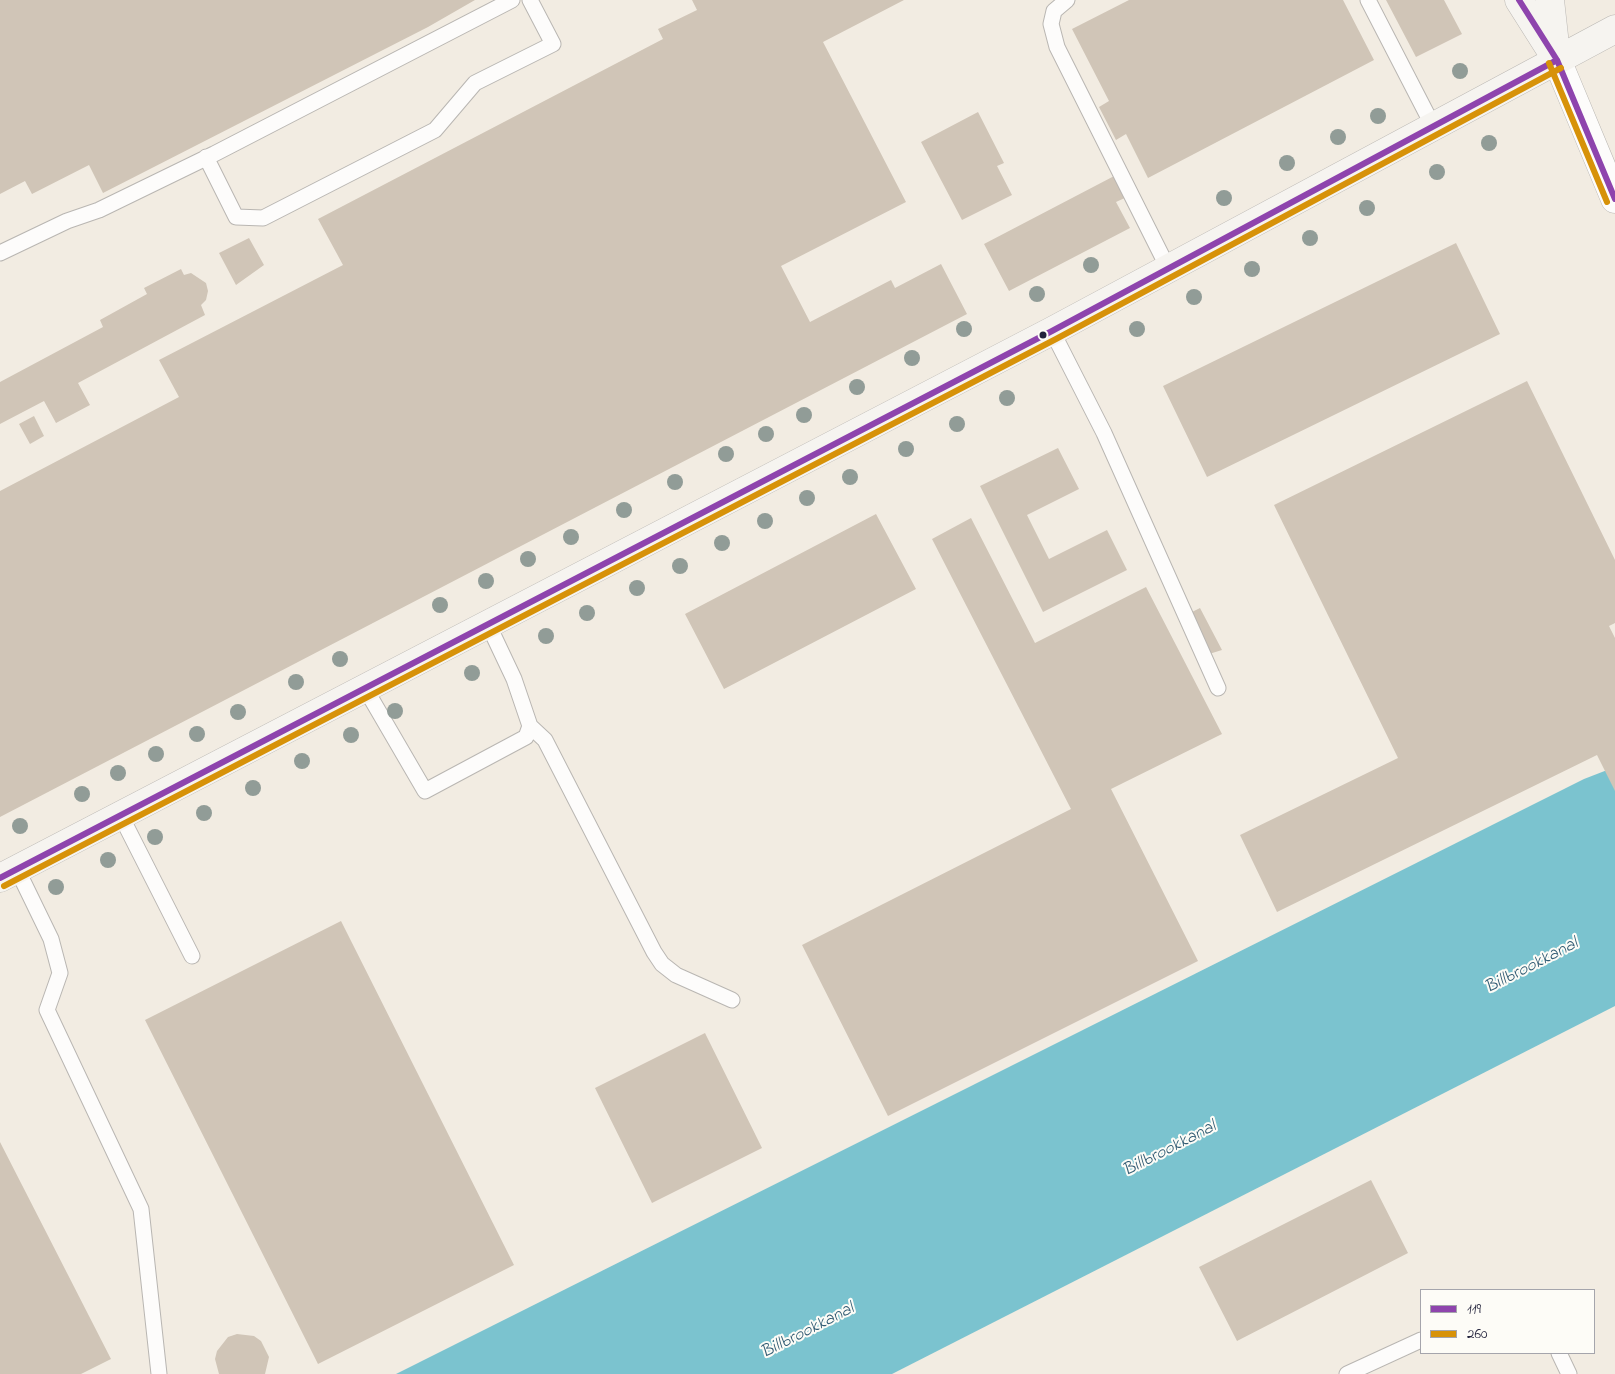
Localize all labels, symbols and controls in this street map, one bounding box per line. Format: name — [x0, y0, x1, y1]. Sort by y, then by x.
unlabelled marker — [1038, 330, 1048, 340]
water label: Billbrookkanal — [1482, 934, 1582, 1000]
water label: Billbrookkanal — [1120, 1117, 1220, 1183]
legend — [1420, 1289, 1595, 1354]
text: 119 — [1467, 1298, 1481, 1320]
water label: Billbrookkanal — [758, 1299, 858, 1365]
text: 260 — [1467, 1323, 1488, 1345]

